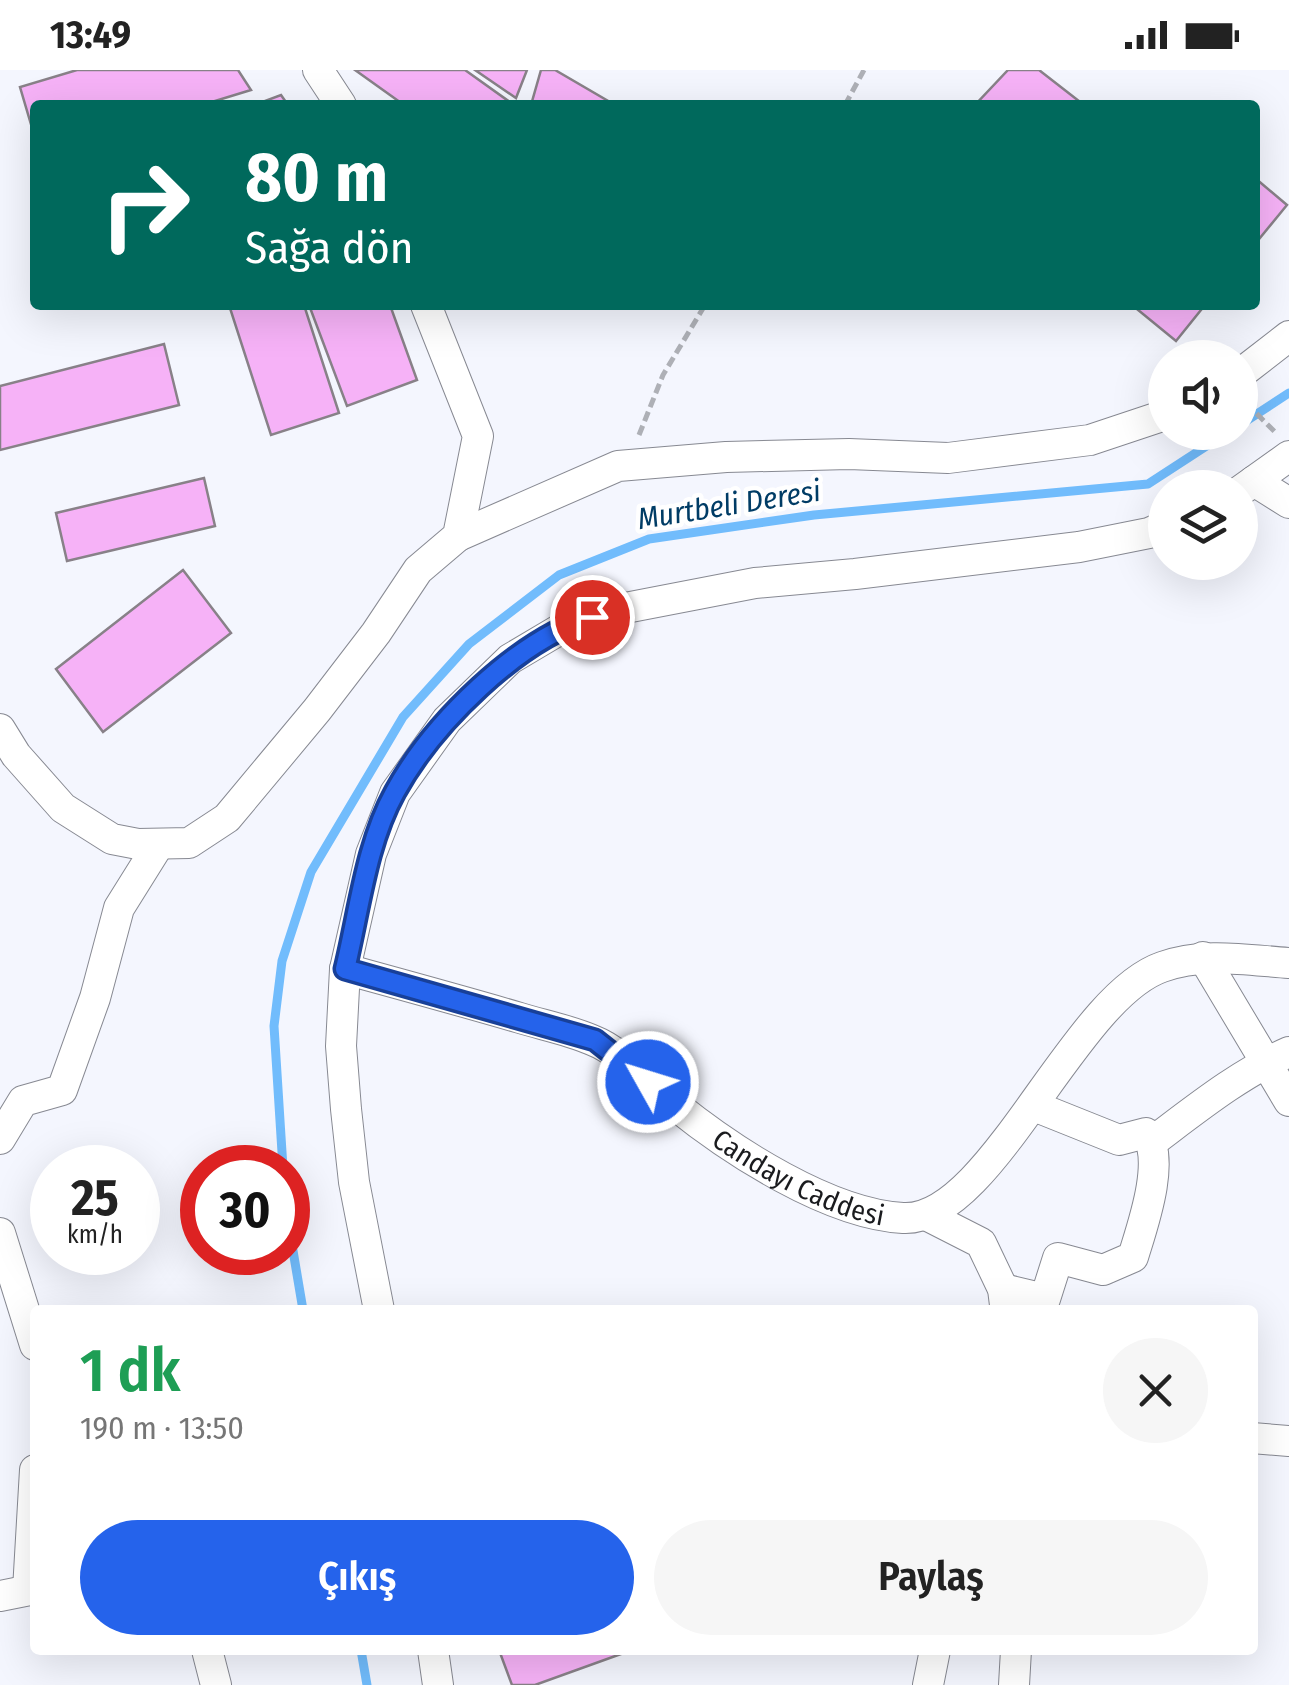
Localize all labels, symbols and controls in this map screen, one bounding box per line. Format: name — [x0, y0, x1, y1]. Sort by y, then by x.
text: 13:49 — [50, 12, 131, 58]
text: 80 m — [245, 136, 388, 220]
icon: right — [80, 140, 210, 270]
text: Sağa dön — [245, 221, 413, 275]
map controls — [1148, 340, 1258, 580]
button: sound — [1148, 340, 1258, 450]
button: layers — [1148, 470, 1258, 580]
water label: Murtbeli Deresi — [635, 473, 824, 537]
pin — [550, 575, 635, 660]
icon: arrive — [565, 590, 620, 645]
position arrow — [596, 1030, 700, 1134]
street label: Candayı Caddesi — [706, 1123, 887, 1233]
speed limit sign: 30 — [180, 1145, 310, 1275]
text: 25 — [71, 1168, 119, 1228]
text: km/h — [67, 1220, 123, 1250]
text: 1 dk — [80, 1335, 180, 1407]
button: close — [1103, 1338, 1208, 1443]
text: 190 m · 13:50 — [80, 1409, 244, 1447]
button: Çıkış — [80, 1520, 634, 1635]
button: Paylaş — [654, 1520, 1208, 1635]

